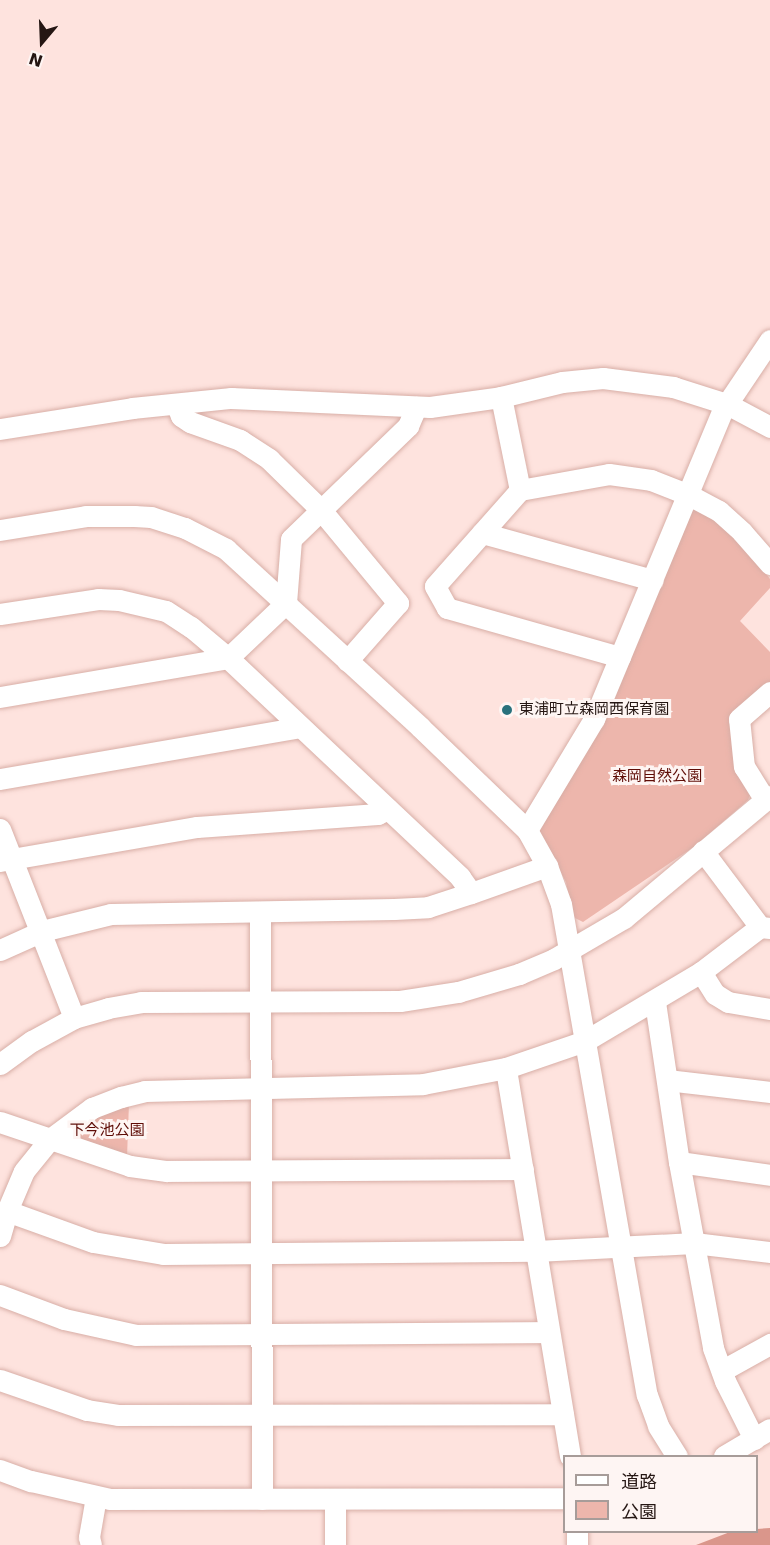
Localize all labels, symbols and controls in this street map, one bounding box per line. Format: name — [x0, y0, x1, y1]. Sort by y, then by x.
north arrow — [12, 12, 72, 72]
text: N — [27, 48, 45, 71]
place label: 東浦町立森岡西保育園 — [519, 701, 669, 719]
marker: 東浦町立森岡西保育園 — [500, 703, 514, 717]
park label: 森岡自然公園 — [612, 768, 702, 786]
park label: 下今池公園 — [70, 1122, 144, 1140]
legend — [563, 1455, 758, 1533]
text: 道路 — [621, 1471, 657, 1492]
text: 公園 — [621, 1501, 657, 1522]

